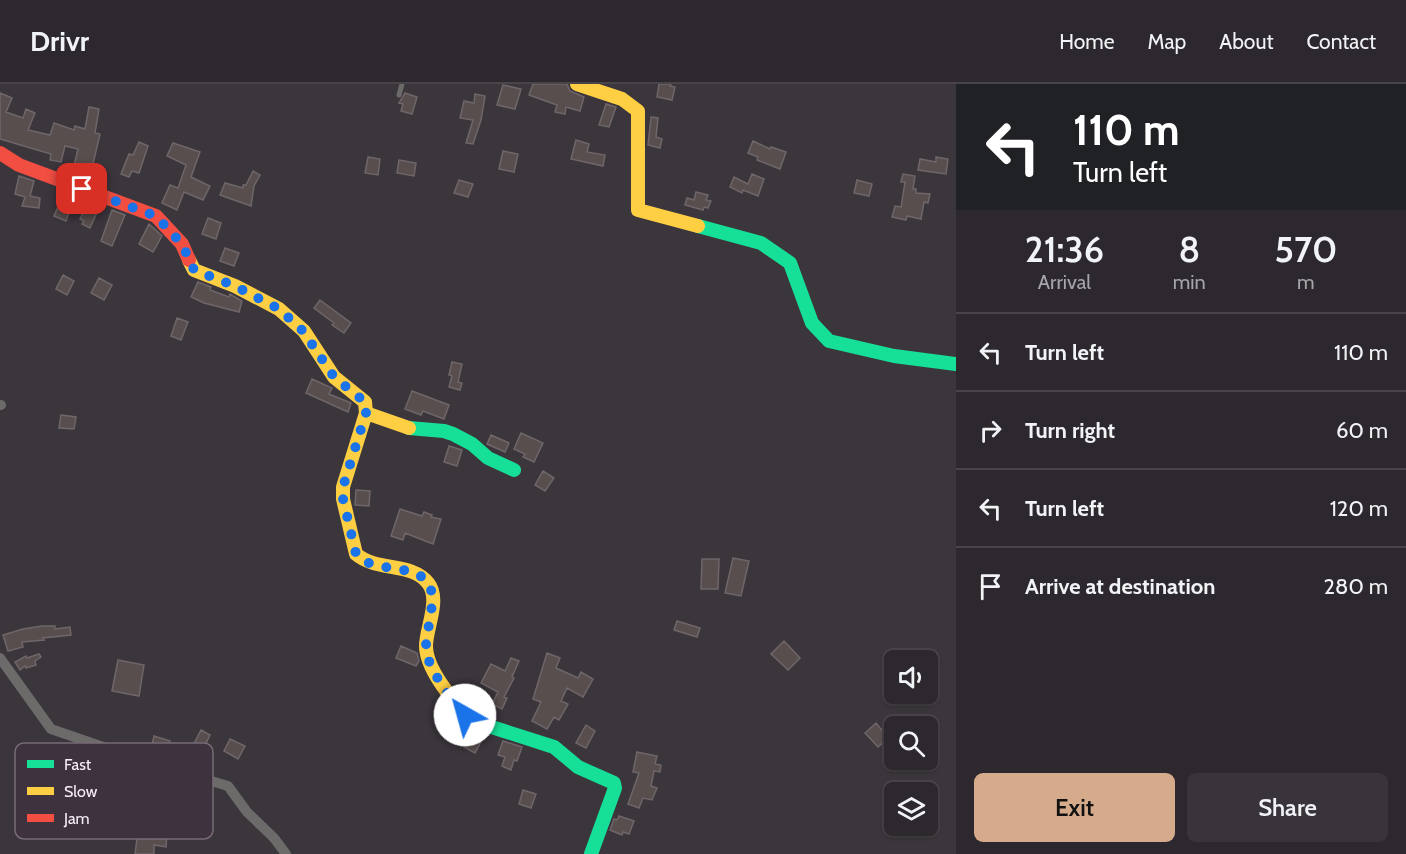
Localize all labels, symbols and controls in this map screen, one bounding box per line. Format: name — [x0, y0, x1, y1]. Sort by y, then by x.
text: Drivr — [30, 24, 89, 58]
text: Home — [1059, 29, 1115, 54]
text: Map — [1148, 29, 1186, 54]
text: About — [1219, 29, 1273, 54]
text: Contact — [1306, 29, 1376, 54]
text: 110 m — [1073, 104, 1180, 156]
icon: left — [974, 108, 1052, 186]
text: Turn left — [1073, 156, 1167, 189]
pin — [56, 163, 107, 214]
icon: arrive — [65, 172, 98, 205]
text: 21:36 — [1025, 227, 1104, 271]
text: 8 — [1178, 227, 1200, 271]
text: 570 — [1275, 227, 1337, 271]
text: Arrival — [1038, 270, 1091, 294]
text: min — [1173, 270, 1206, 294]
text: m — [1297, 270, 1315, 294]
icon: left — [974, 336, 1007, 369]
text: Turn left — [1025, 339, 1104, 366]
text: 110 m — [1334, 339, 1388, 366]
icon: right — [974, 414, 1007, 447]
text: Turn right — [1025, 417, 1115, 444]
text: 60 m — [1336, 417, 1388, 444]
icon: left — [974, 492, 1007, 525]
text: Turn left — [1025, 495, 1104, 522]
text: 120 m — [1330, 495, 1388, 522]
icon: arrive — [974, 570, 1007, 603]
text: Arrive at destination — [1025, 573, 1215, 600]
text: 280 m — [1324, 573, 1388, 600]
map controls — [884, 650, 938, 836]
button: sound — [884, 650, 938, 704]
position arrow — [433, 683, 497, 747]
button: search — [884, 716, 938, 770]
legend — [15, 743, 213, 839]
text: Fast — [64, 755, 92, 774]
button: Exit — [974, 773, 1175, 842]
button: Share — [1187, 773, 1388, 842]
text: Slow — [64, 782, 98, 801]
button: layers — [884, 782, 938, 836]
text: Jam — [63, 809, 90, 828]

